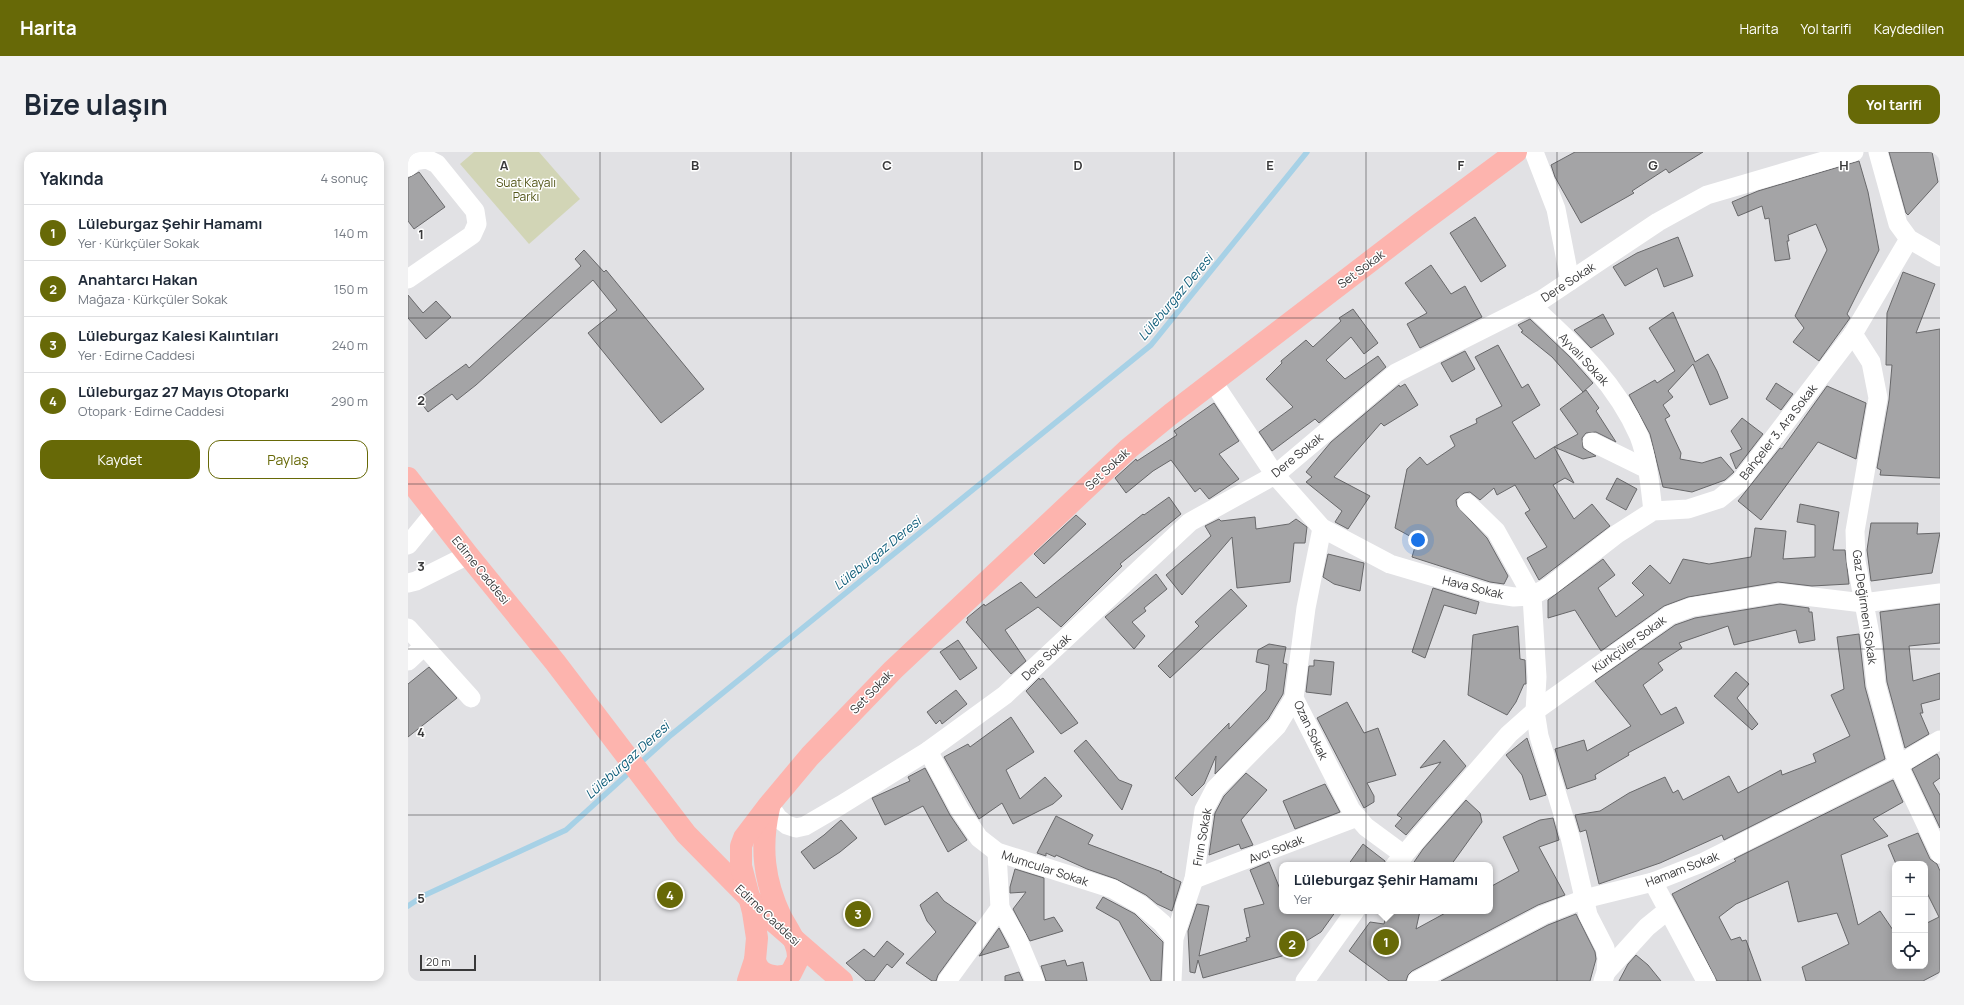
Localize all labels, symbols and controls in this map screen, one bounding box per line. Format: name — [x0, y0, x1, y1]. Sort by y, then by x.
text: Harita — [20, 15, 77, 41]
text: Harita — [1739, 19, 1778, 38]
text: Yol tarifi — [1800, 19, 1852, 38]
text: Kaydedilen — [1874, 19, 1944, 38]
text: Bize ulaşın — [24, 85, 168, 123]
button: Yol tarifi — [1848, 85, 1940, 124]
text: A — [500, 156, 509, 174]
text: B — [691, 156, 699, 174]
text: C — [882, 156, 892, 174]
text: D — [1073, 156, 1083, 174]
text: E — [1266, 156, 1274, 174]
text: F — [1458, 156, 1465, 174]
text: G — [1648, 156, 1658, 174]
text: H — [1839, 156, 1849, 174]
text: Yakında — [40, 167, 104, 190]
text: 4 sonuç — [321, 169, 368, 187]
park label: Suat Kayalı Parkı — [496, 174, 556, 205]
text: Lüleburgaz Şehir Hamamı — [78, 213, 263, 234]
text: 1 — [50, 224, 56, 242]
text: 140 m — [334, 224, 368, 242]
text: 1 — [418, 225, 424, 243]
text: Yer · Kürkçüler Sokak — [78, 234, 199, 252]
street label: Set Sokak — [1334, 245, 1389, 292]
water label: Lüleburgaz Deresi — [1134, 249, 1218, 344]
street label: Dere Sokak — [1537, 257, 1599, 306]
text: Anahtarcı Hakan — [78, 269, 198, 290]
text: 2 — [49, 280, 57, 298]
text: 150 m — [334, 280, 368, 298]
text: Mağaza · Kürkçüler Sokak — [78, 290, 228, 308]
text: Lüleburgaz Kalesi Kalıntıları — [78, 325, 279, 346]
street label: Ayvalı Sokak — [1555, 329, 1614, 390]
text: 3 — [49, 336, 57, 354]
text: 240 m — [332, 336, 368, 354]
text: Yer · Edirne Caddesi — [78, 346, 195, 364]
street label: Bahçeler 3. Ara Sokak — [1735, 380, 1821, 483]
text: Lüleburgaz 27 Mayıs Otoparkı — [78, 381, 289, 402]
text: 2 — [417, 391, 425, 409]
text: 4 — [49, 392, 57, 410]
text: 290 m — [331, 392, 368, 410]
text: Otopark · Edirne Caddesi — [78, 402, 224, 420]
street label: Dere Sokak — [1268, 428, 1327, 481]
button: Kaydet — [40, 440, 200, 479]
button: Paylaş — [208, 440, 368, 479]
street label: Set Sokak — [1081, 443, 1134, 494]
water label: Lüleburgaz Deresi — [830, 511, 926, 594]
your location — [1408, 530, 1428, 550]
street label: Edirne Caddesi — [448, 532, 514, 608]
street label: Gaz Değirmeni Sokak — [1849, 549, 1882, 666]
text: 3 — [417, 557, 425, 575]
street label: Hava Sokak — [1441, 571, 1506, 603]
street label: Kürkçüler Sokak — [1589, 611, 1670, 677]
street label: Dere Sokak — [1018, 629, 1075, 684]
street label: Set Sokak — [846, 666, 897, 718]
street label: Ozan Sokak — [1290, 697, 1333, 764]
water label: Lüleburgaz Deresi — [581, 716, 674, 803]
text: 4 — [417, 723, 425, 741]
street label: Fırın Sokak — [1189, 806, 1216, 867]
street label: Avcı Sokak — [1246, 830, 1307, 867]
street label: Mumcular Sokak — [999, 846, 1092, 890]
street label: Hamam Sokak — [1643, 847, 1722, 891]
map controls — [1892, 861, 1928, 969]
button: + — [1892, 861, 1928, 897]
popup — [1279, 862, 1493, 914]
text: Lüleburgaz Şehir Hamamı — [1294, 869, 1478, 890]
pin: 4 — [657, 880, 683, 910]
street label: Edirne Caddesi — [732, 880, 804, 950]
text: 5 — [417, 889, 425, 907]
text: Yer — [1294, 890, 1312, 908]
button: − — [1892, 897, 1928, 933]
pin: 3 — [845, 899, 871, 929]
pin: 1 — [1373, 927, 1399, 957]
pin: 2 — [1279, 929, 1305, 959]
button: locate — [1892, 933, 1928, 969]
scale bar — [420, 953, 476, 972]
text: 20 m — [426, 954, 451, 969]

